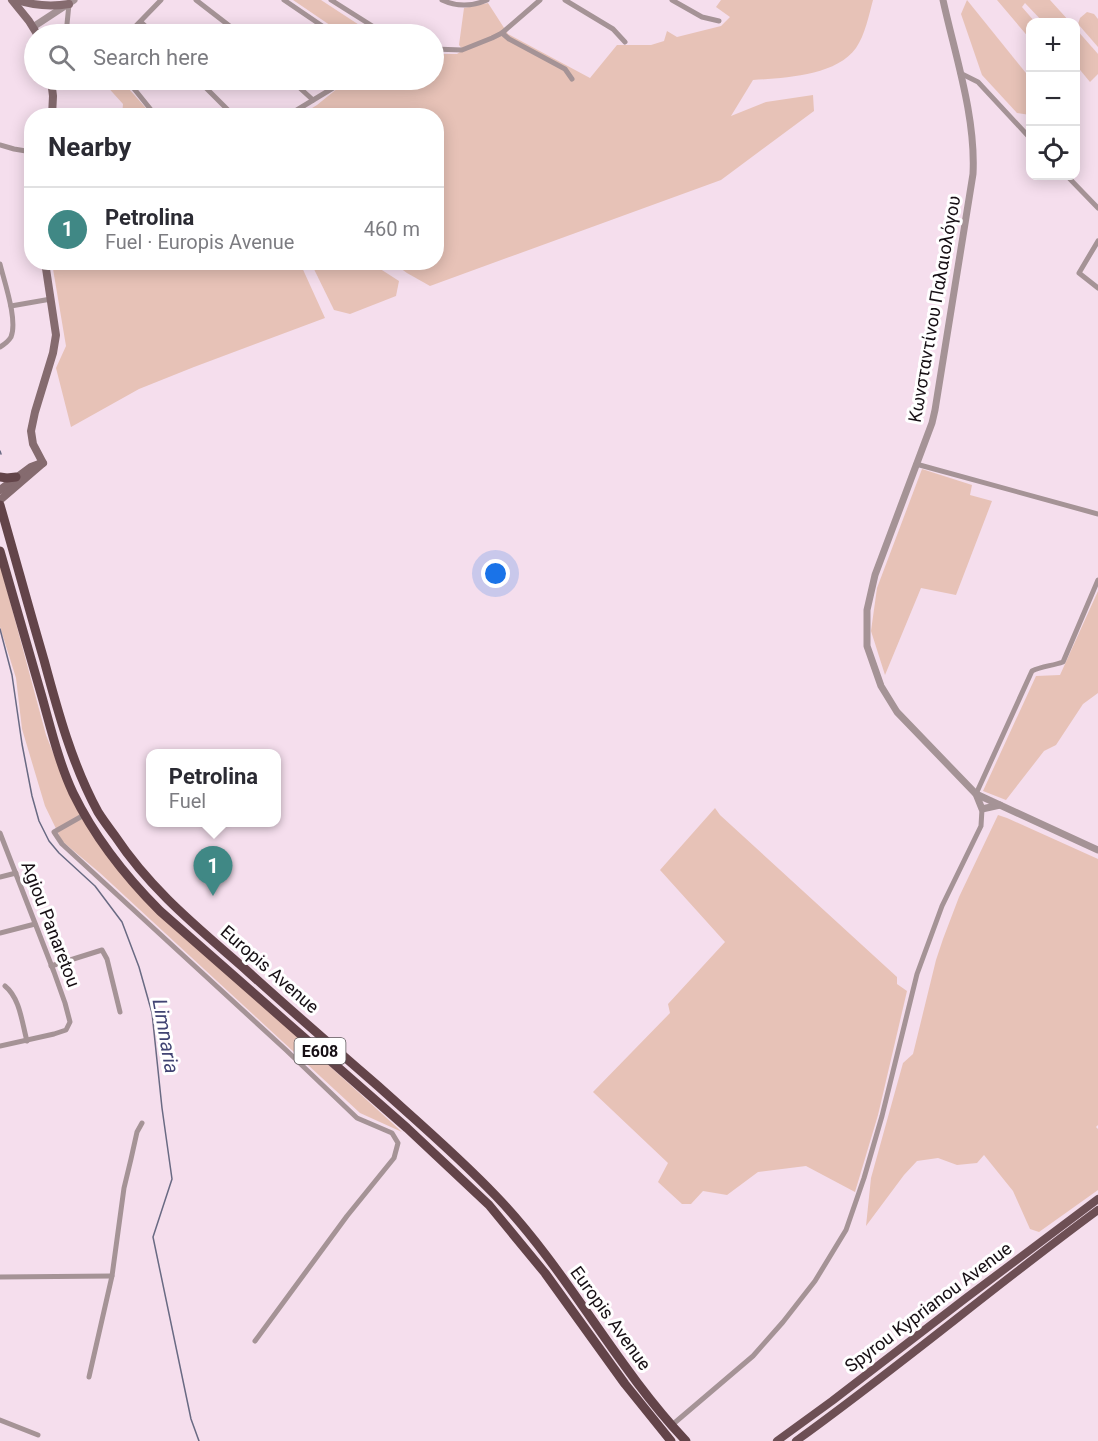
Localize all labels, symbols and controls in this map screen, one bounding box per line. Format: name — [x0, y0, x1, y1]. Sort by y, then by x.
map controls — [1026, 18, 1080, 180]
button: + — [1026, 18, 1080, 72]
search box — [24, 24, 444, 90]
icon: search — [45, 41, 78, 74]
text: Search here — [93, 45, 209, 70]
button: − — [1026, 72, 1080, 126]
button: locate — [1026, 126, 1080, 180]
text: Nearby — [48, 132, 131, 162]
street label: Κωνσταντίνου Παλαιολόγου — [904, 194, 964, 424]
text: Petrolina — [105, 205, 194, 230]
text: 1 — [62, 217, 73, 241]
text: 460 m — [364, 217, 420, 241]
text: Fuel · Europis Avenue — [105, 230, 294, 254]
your location — [481, 559, 510, 588]
popup — [146, 749, 281, 827]
text: Petrolina — [169, 764, 258, 789]
text: Fuel — [169, 789, 206, 813]
pin: 1 — [194, 846, 232, 896]
street label: Agiou Panaretou — [17, 858, 85, 990]
street label: Europis Avenue — [217, 921, 323, 1017]
water label: Limnaria — [148, 997, 184, 1075]
road number: E608 — [294, 1038, 346, 1064]
street label: Spyrou Kyprianou Avenue — [841, 1238, 1015, 1376]
street label: Europis Avenue — [566, 1262, 656, 1374]

